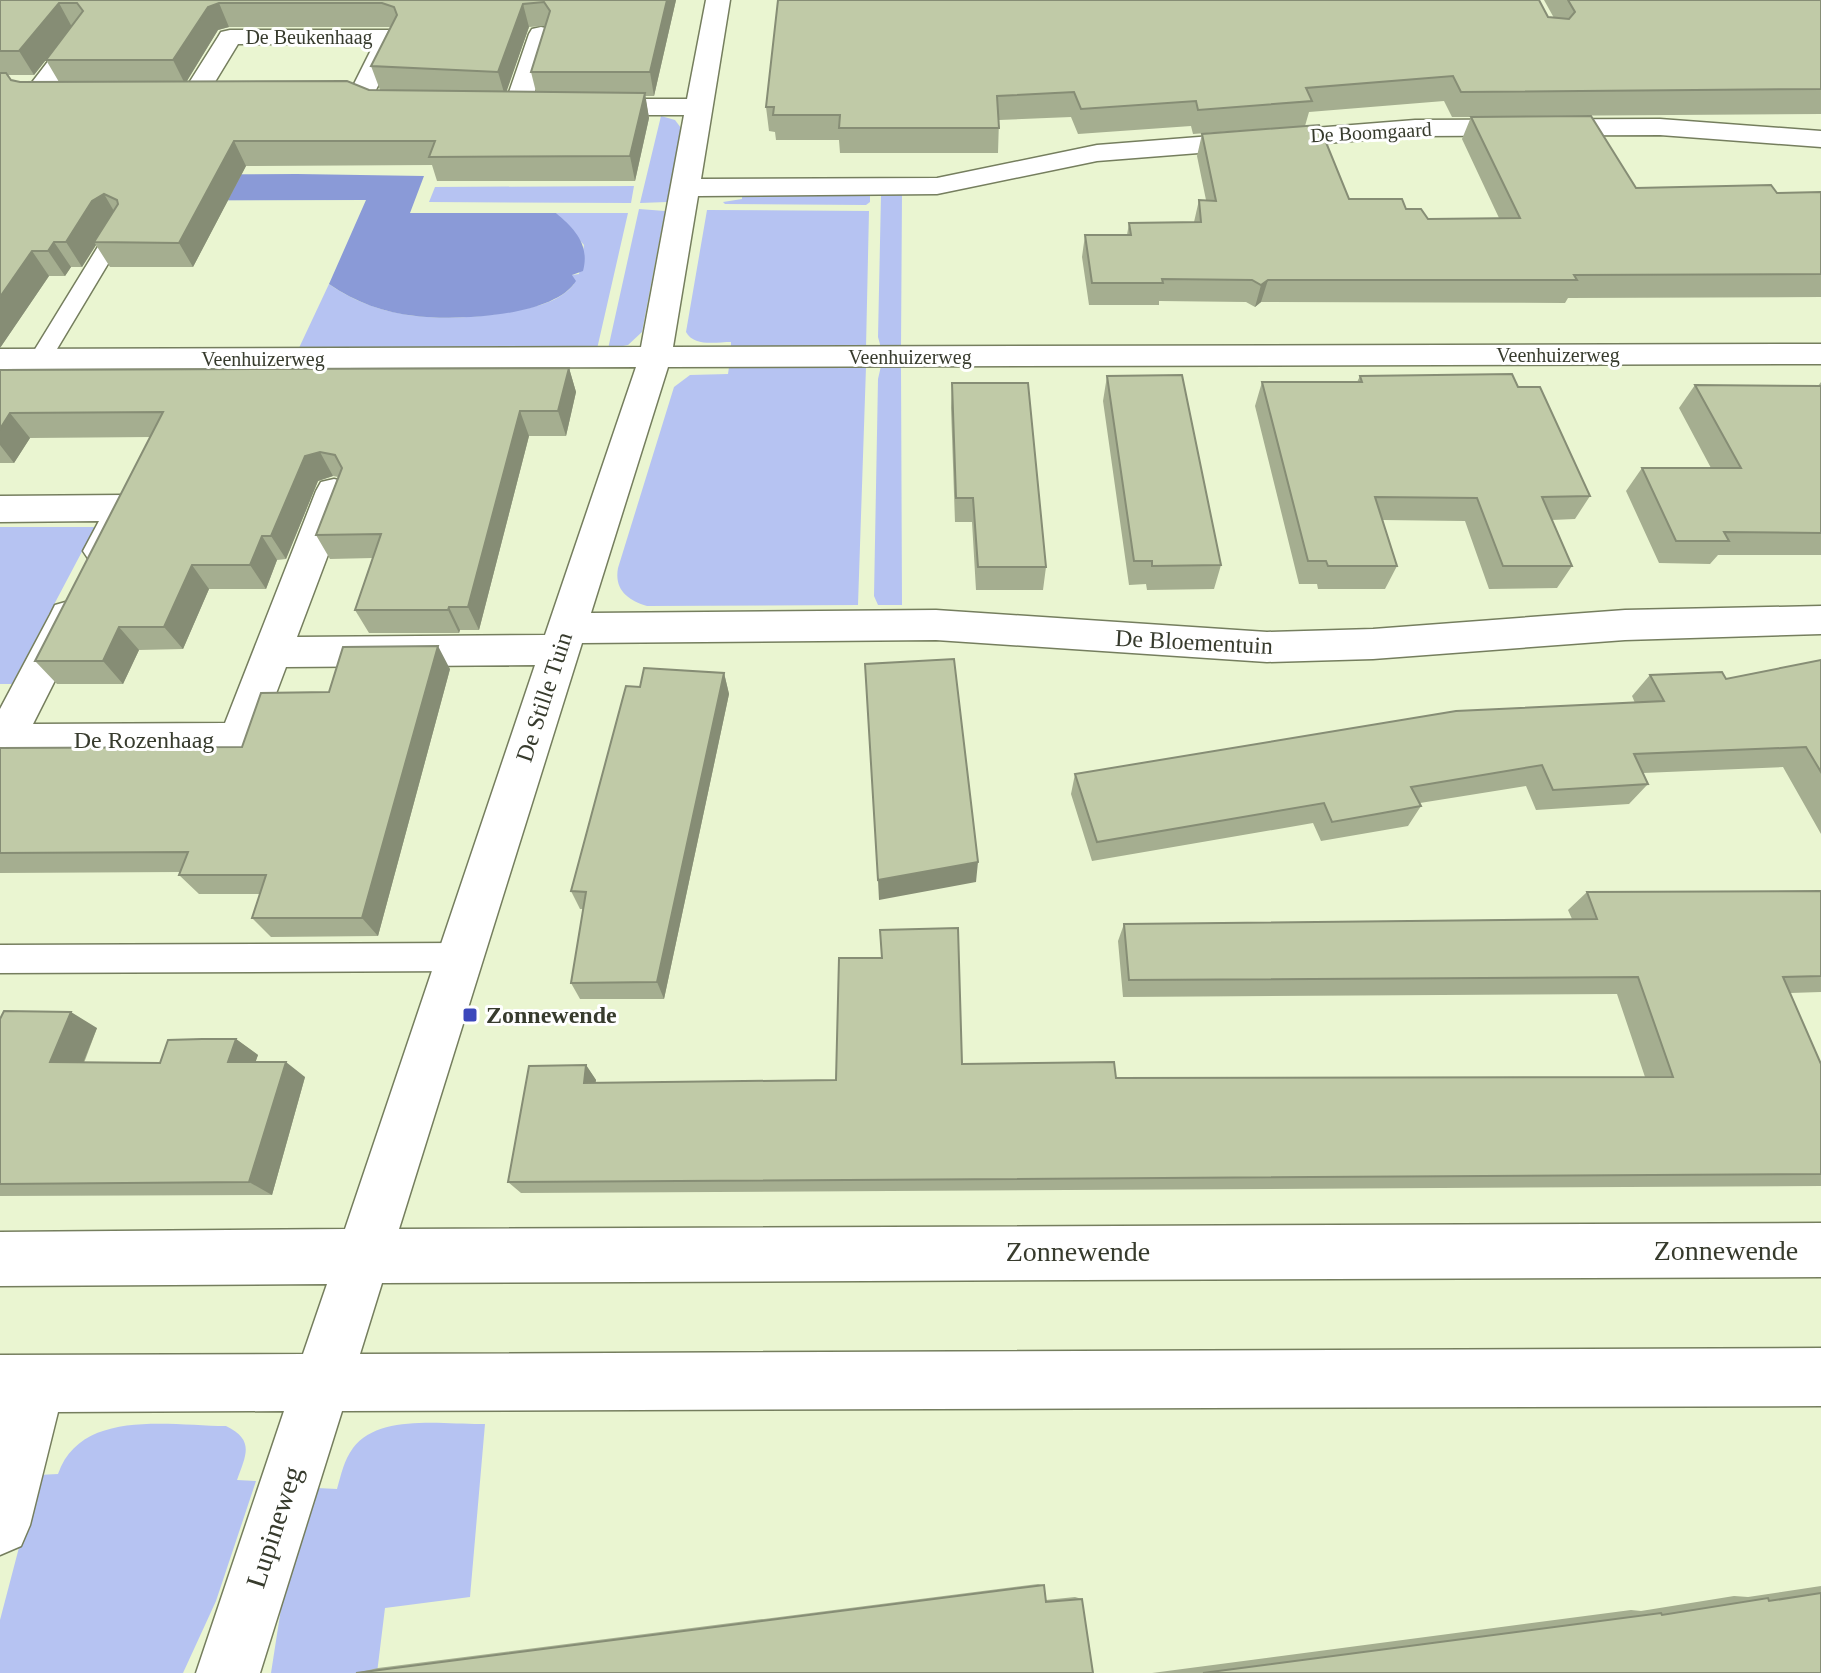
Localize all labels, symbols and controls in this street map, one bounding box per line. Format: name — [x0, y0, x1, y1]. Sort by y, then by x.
street label: De Beukenhaag — [245, 26, 373, 49]
street label: De Boomgaard — [1310, 118, 1432, 147]
street label: Veenhuizerweg — [1496, 344, 1620, 367]
street label: Veenhuizerweg — [848, 346, 972, 369]
street label: Veenhuizerweg — [201, 348, 325, 371]
street label: De Bloementuin — [1114, 625, 1274, 659]
street label: De Stille Tuin — [511, 629, 577, 765]
street label: De Rozenhaag — [74, 727, 214, 753]
place label: Zonnewende — [486, 1002, 617, 1028]
marker: Zonnewende — [461, 1006, 479, 1024]
street label: Zonnewende — [1654, 1235, 1798, 1266]
street label: Zonnewende — [1006, 1236, 1150, 1267]
street label: Lupineweg — [240, 1462, 308, 1592]

